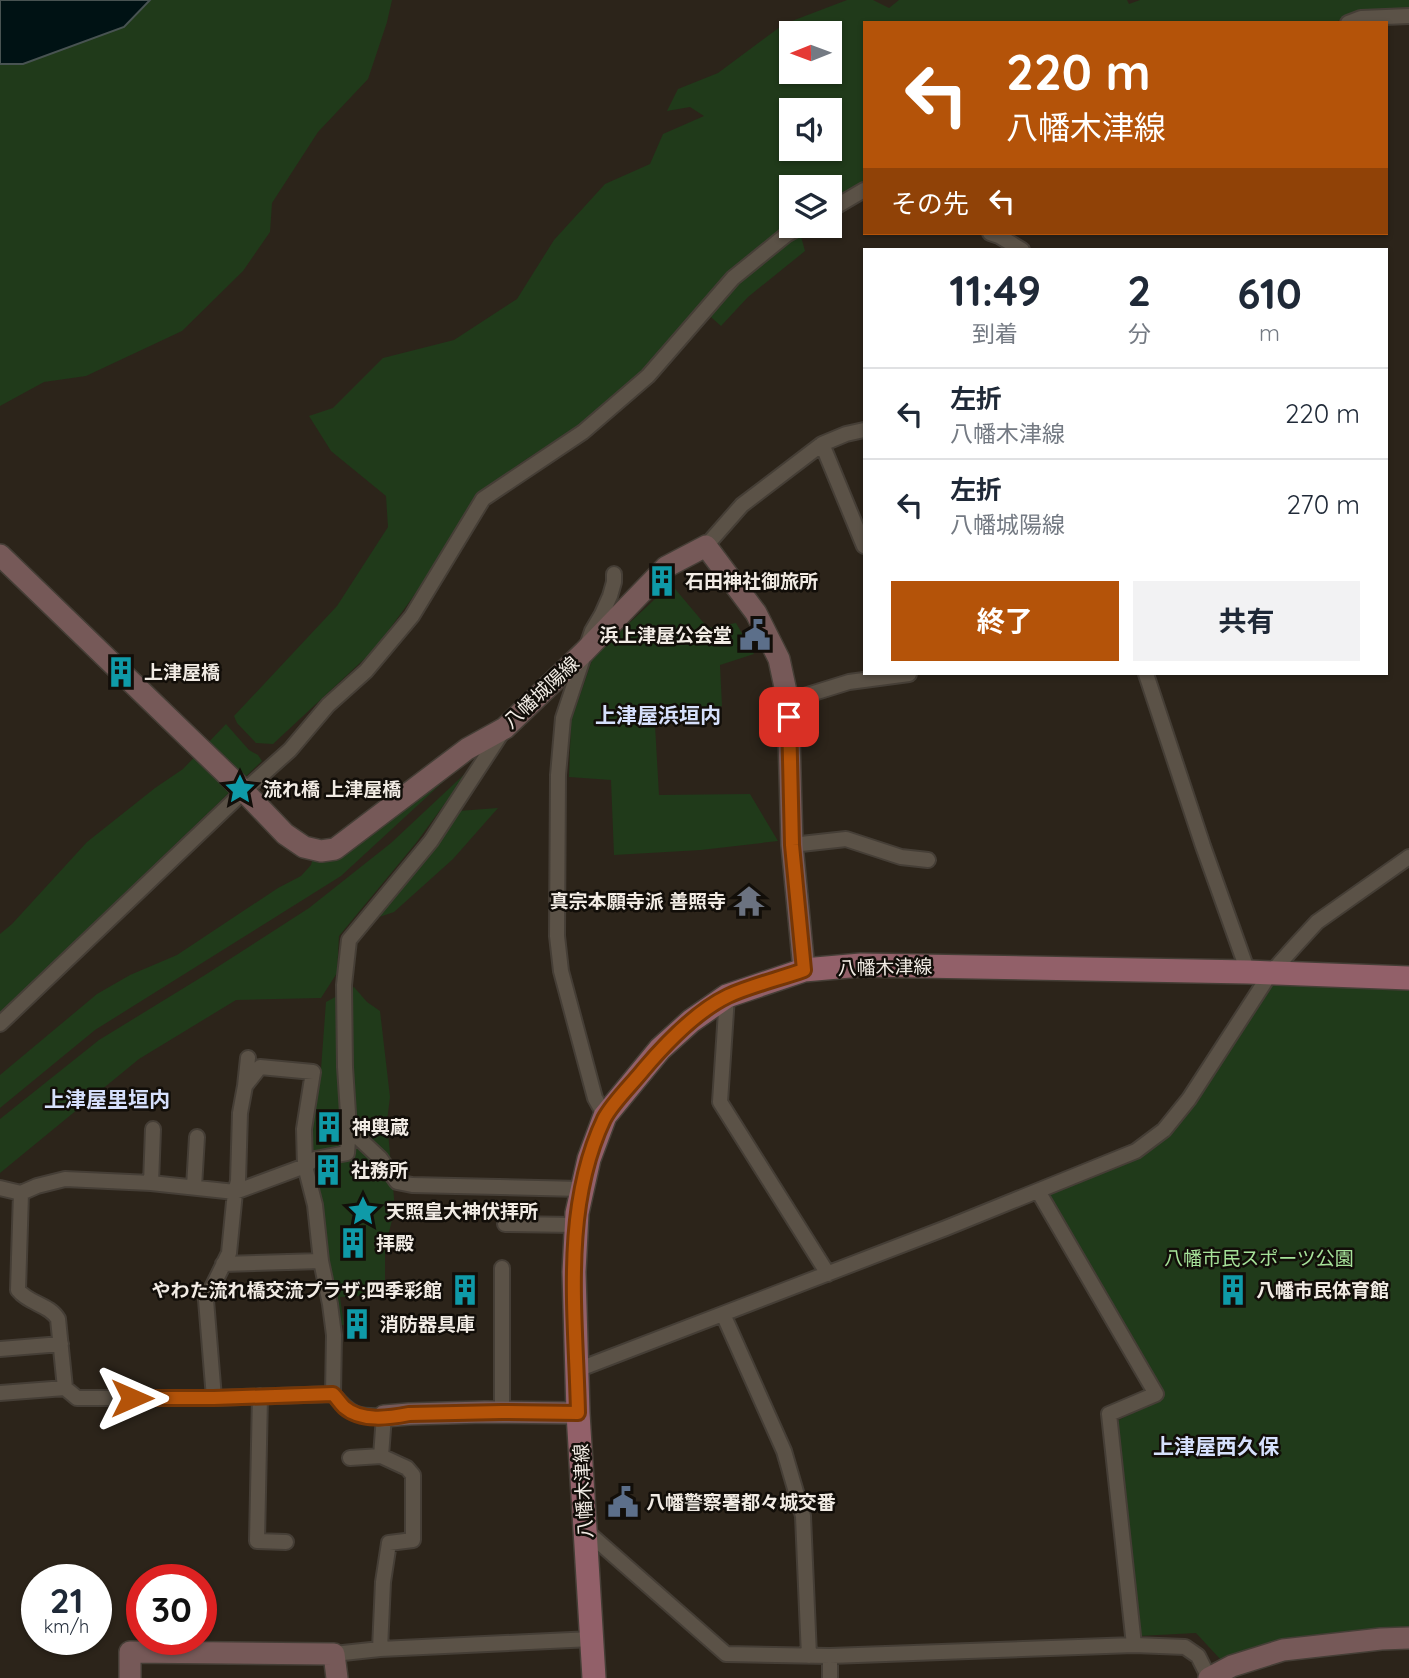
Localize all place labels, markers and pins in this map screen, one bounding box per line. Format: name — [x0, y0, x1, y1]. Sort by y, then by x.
building icon: 石田神社御旅所 — [645, 564, 679, 598]
place label: 石田神社御旅所 — [685, 569, 818, 593]
public building icon: 浜上津屋公会堂 — [738, 618, 772, 652]
place label: 浜上津屋公会堂 — [599, 623, 732, 647]
building icon: 上津屋橋 — [104, 655, 138, 689]
place label: 上津屋橋 — [144, 660, 220, 684]
pin — [759, 687, 819, 747]
place icon: 流れ橋 上津屋橋 — [223, 772, 257, 806]
place label: 流れ橋 上津屋橋 — [263, 777, 401, 801]
temple icon: 真宗本願寺派 善照寺 — [732, 884, 766, 918]
place label: 真宗本願寺派 善照寺 — [550, 889, 726, 913]
building icon: 神輿蔵 — [312, 1110, 346, 1144]
place label: 神輿蔵 — [352, 1115, 409, 1139]
building icon: 社務所 — [311, 1153, 345, 1187]
place label: 社務所 — [351, 1158, 408, 1182]
place icon: 天照皇大神伏拝所 — [346, 1194, 380, 1228]
place label: 天照皇大神伏拝所 — [386, 1199, 538, 1223]
building icon: 拝殿 — [336, 1226, 370, 1260]
place label: 拝殿 — [376, 1231, 414, 1255]
building icon: やわた流れ橋交流プラザ;四季彩館 — [448, 1273, 482, 1307]
building icon: 八幡市民体育館 — [1216, 1273, 1250, 1307]
place label: やわた流れ橋交流プラザ;四季彩館 — [151, 1278, 442, 1302]
place label: 八幡市民体育館 — [1256, 1278, 1389, 1302]
building icon: 消防器具庫 — [340, 1307, 374, 1341]
place label: 消防器具庫 — [380, 1312, 475, 1336]
public building icon: 八幡警察署都々城交番 — [606, 1485, 640, 1519]
place label: 八幡警察署都々城交番 — [646, 1490, 836, 1514]

